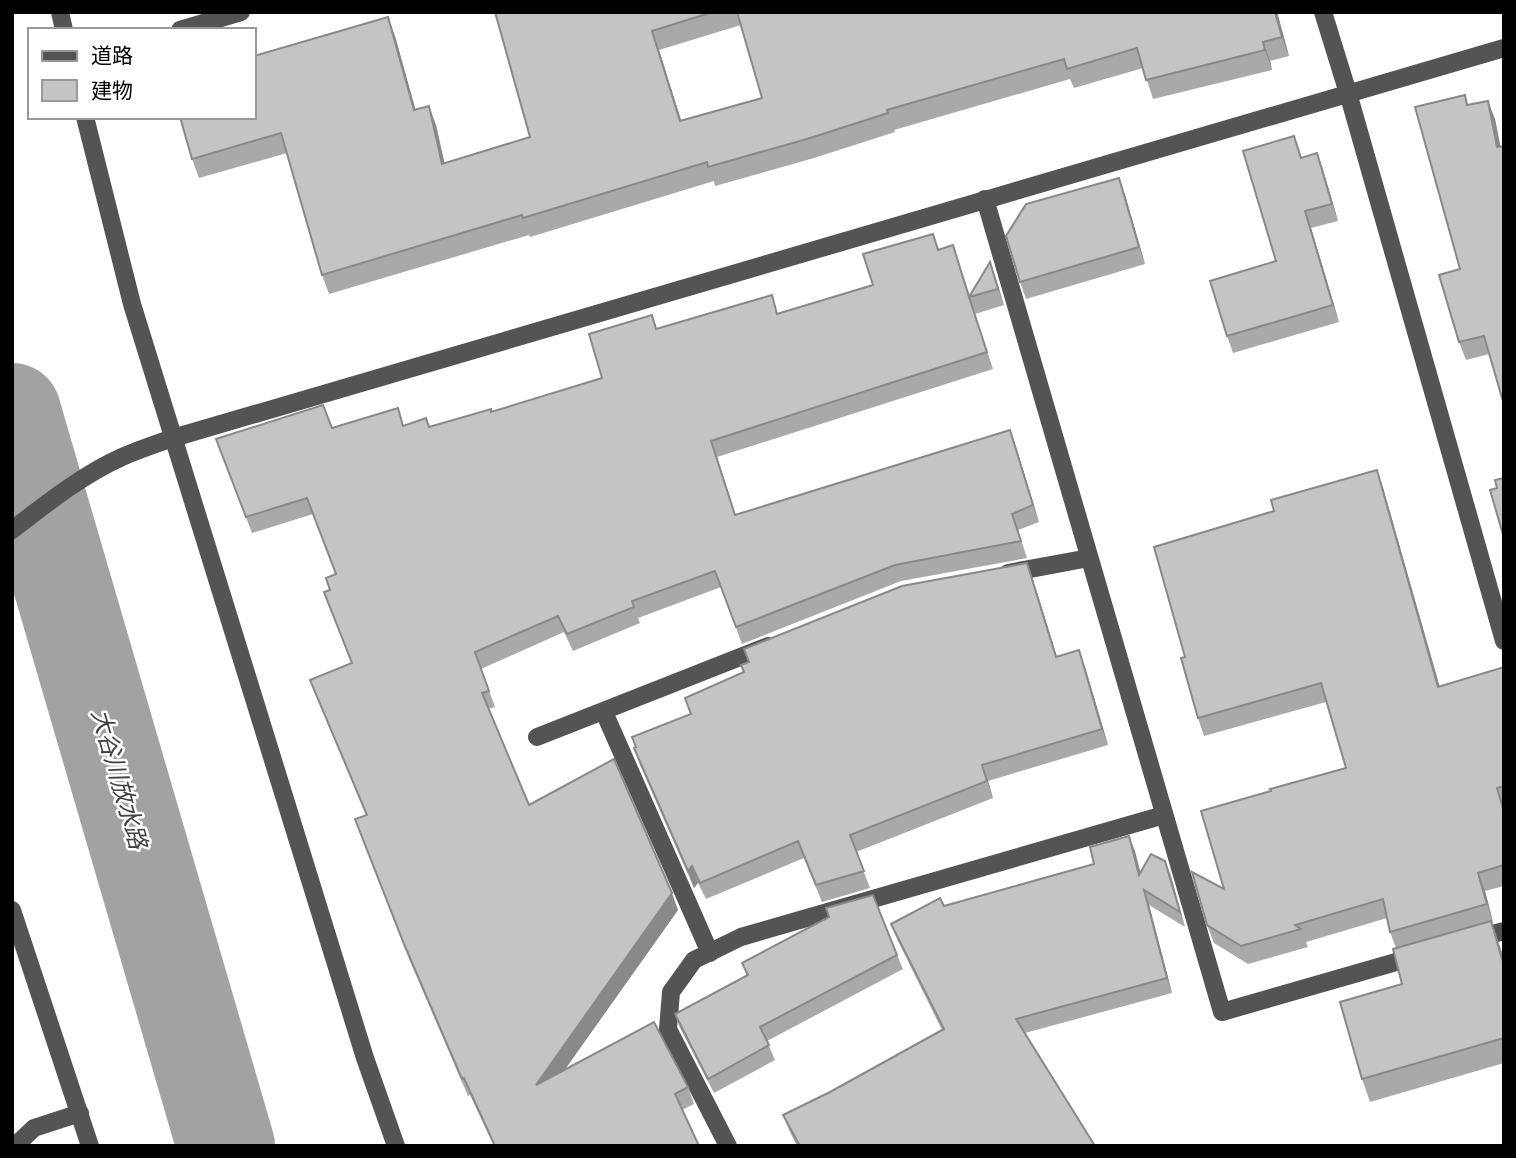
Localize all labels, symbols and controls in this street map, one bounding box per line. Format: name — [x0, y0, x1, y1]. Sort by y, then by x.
legend — [28, 28, 256, 119]
text: 道路 — [91, 43, 133, 69]
text: 建物 — [91, 78, 133, 104]
water label: 大谷川放水路 — [86, 706, 153, 854]

